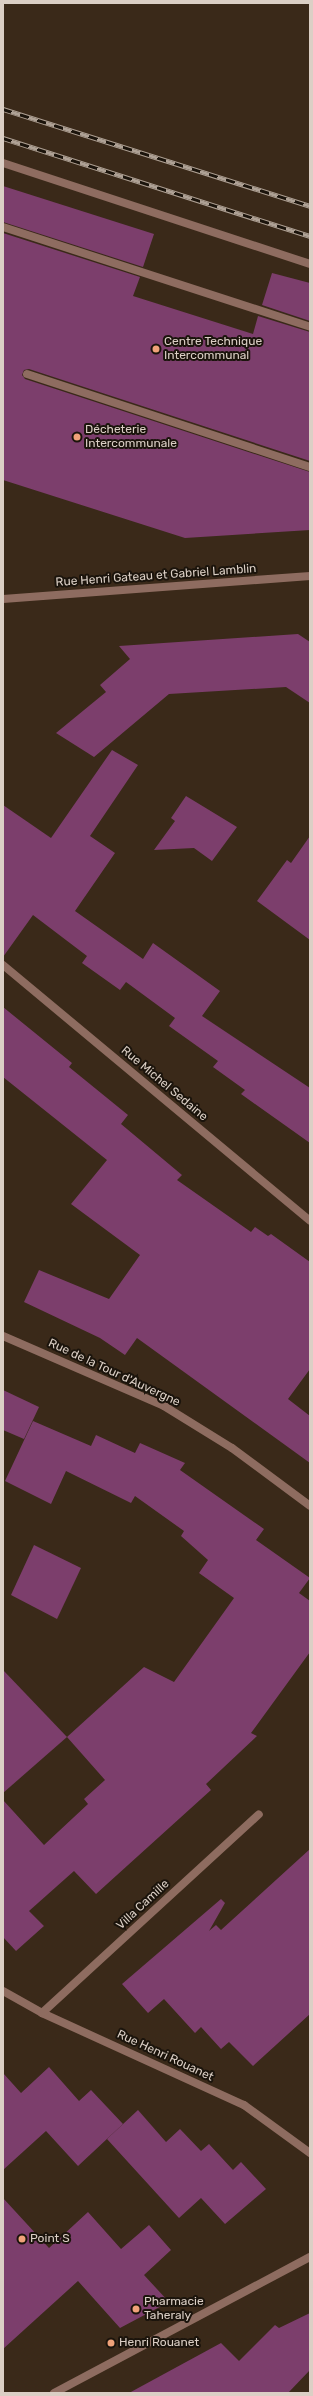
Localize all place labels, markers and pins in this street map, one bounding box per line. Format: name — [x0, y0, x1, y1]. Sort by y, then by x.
place label: Centre Technique Intercommunal — [164, 335, 262, 363]
marker: Centre Technique Intercommunal — [151, 344, 161, 354]
place label: Décheterie Intercommunale — [85, 423, 177, 451]
marker: Décheterie Intercommunale — [72, 432, 82, 442]
place label: Point S — [30, 2232, 70, 2246]
marker: Point S — [17, 2234, 27, 2244]
place label: Pharmacie Taheraly — [144, 2295, 204, 2323]
marker: Pharmacie Taheraly — [131, 2304, 141, 2314]
place label: Henri Rouanet — [119, 2336, 199, 2350]
marker: Henri Rouanet — [106, 2338, 116, 2348]

